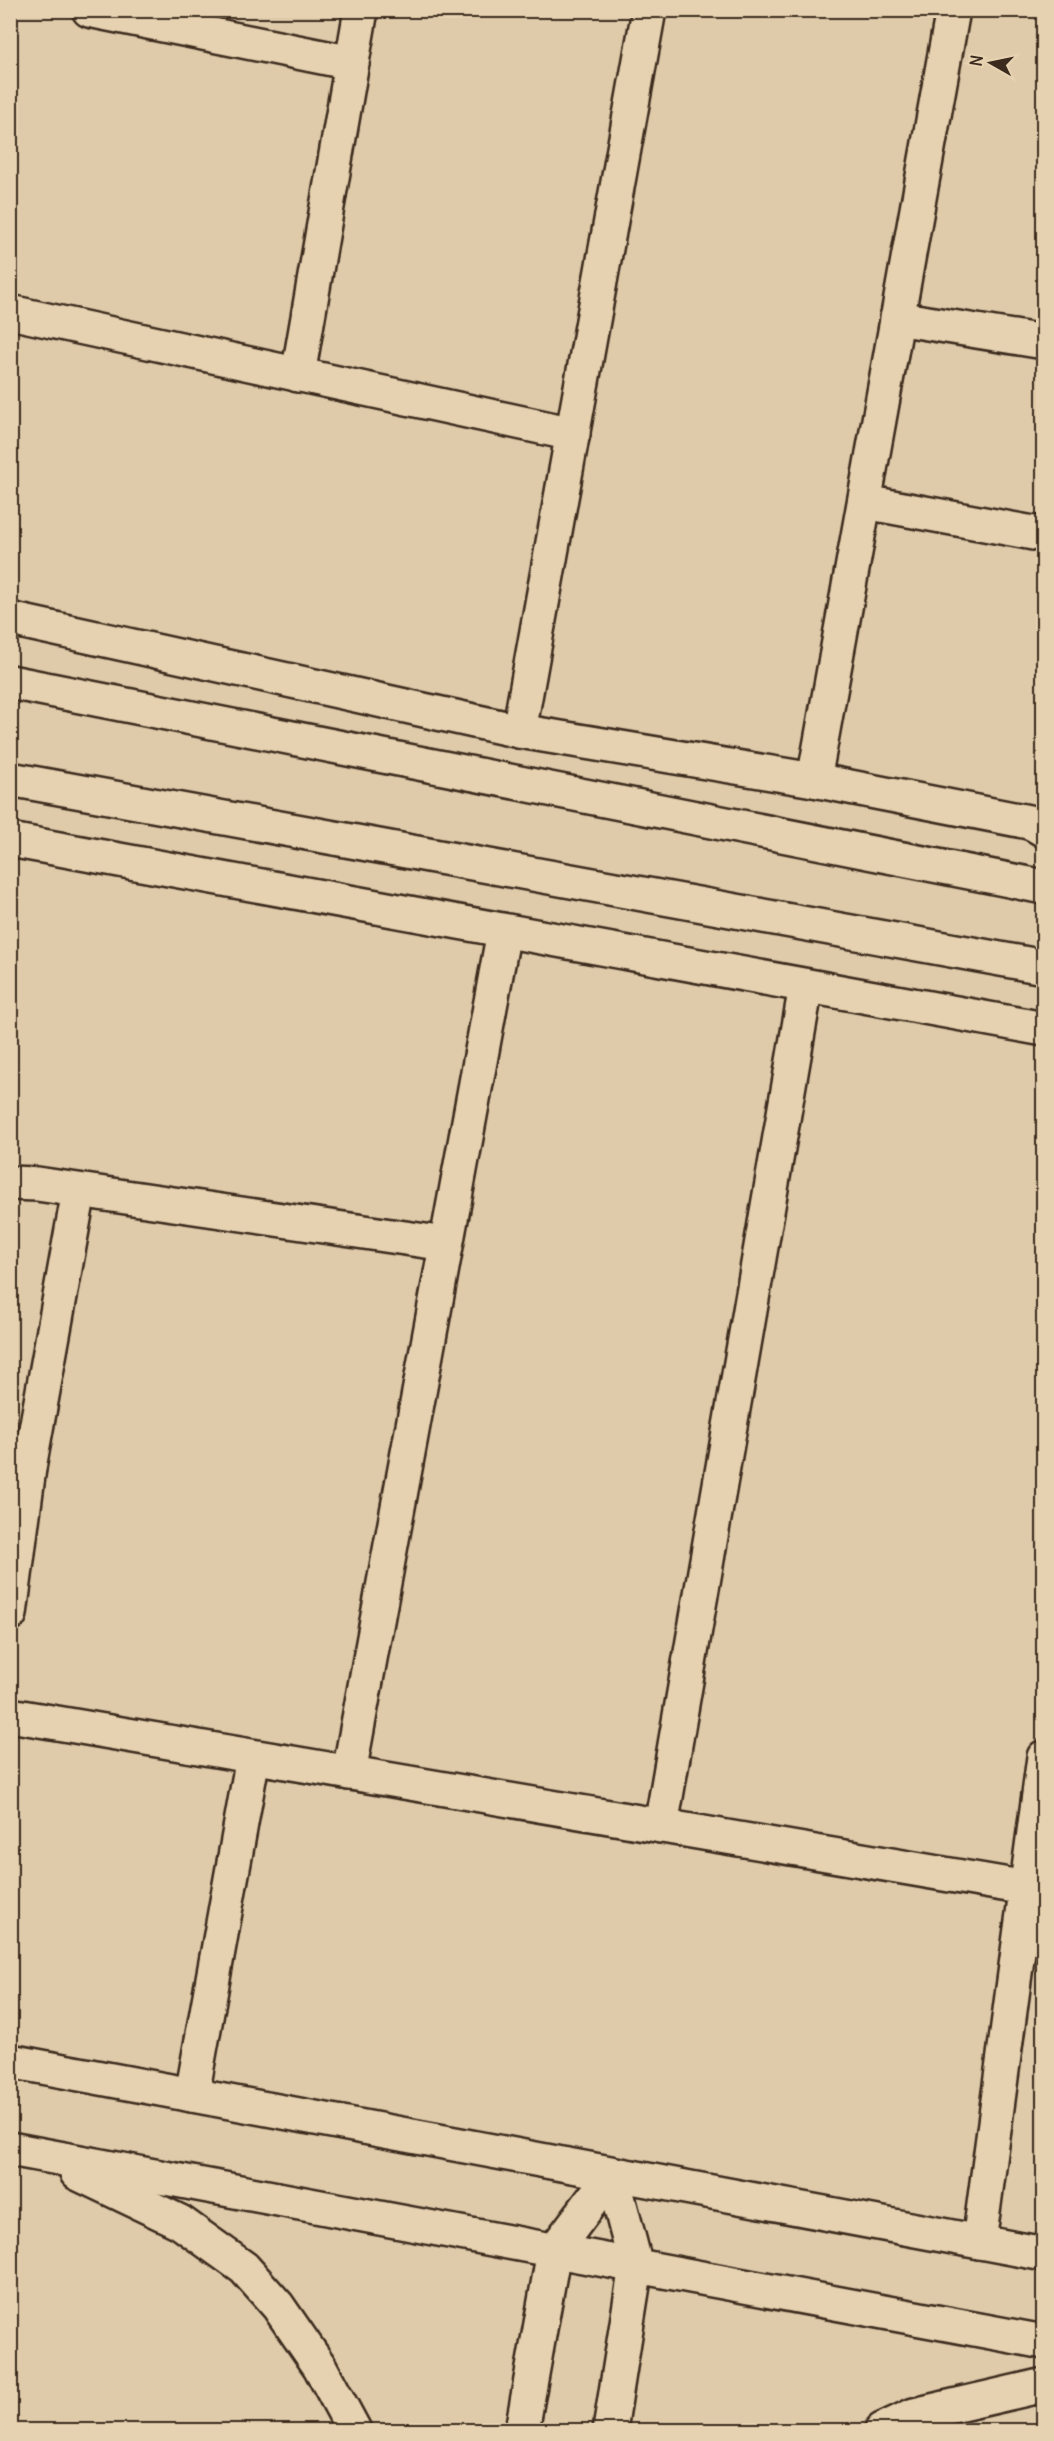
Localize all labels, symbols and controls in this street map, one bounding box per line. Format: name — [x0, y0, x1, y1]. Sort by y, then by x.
north arrow — [961, 33, 1021, 93]
text: N — [965, 54, 987, 68]

